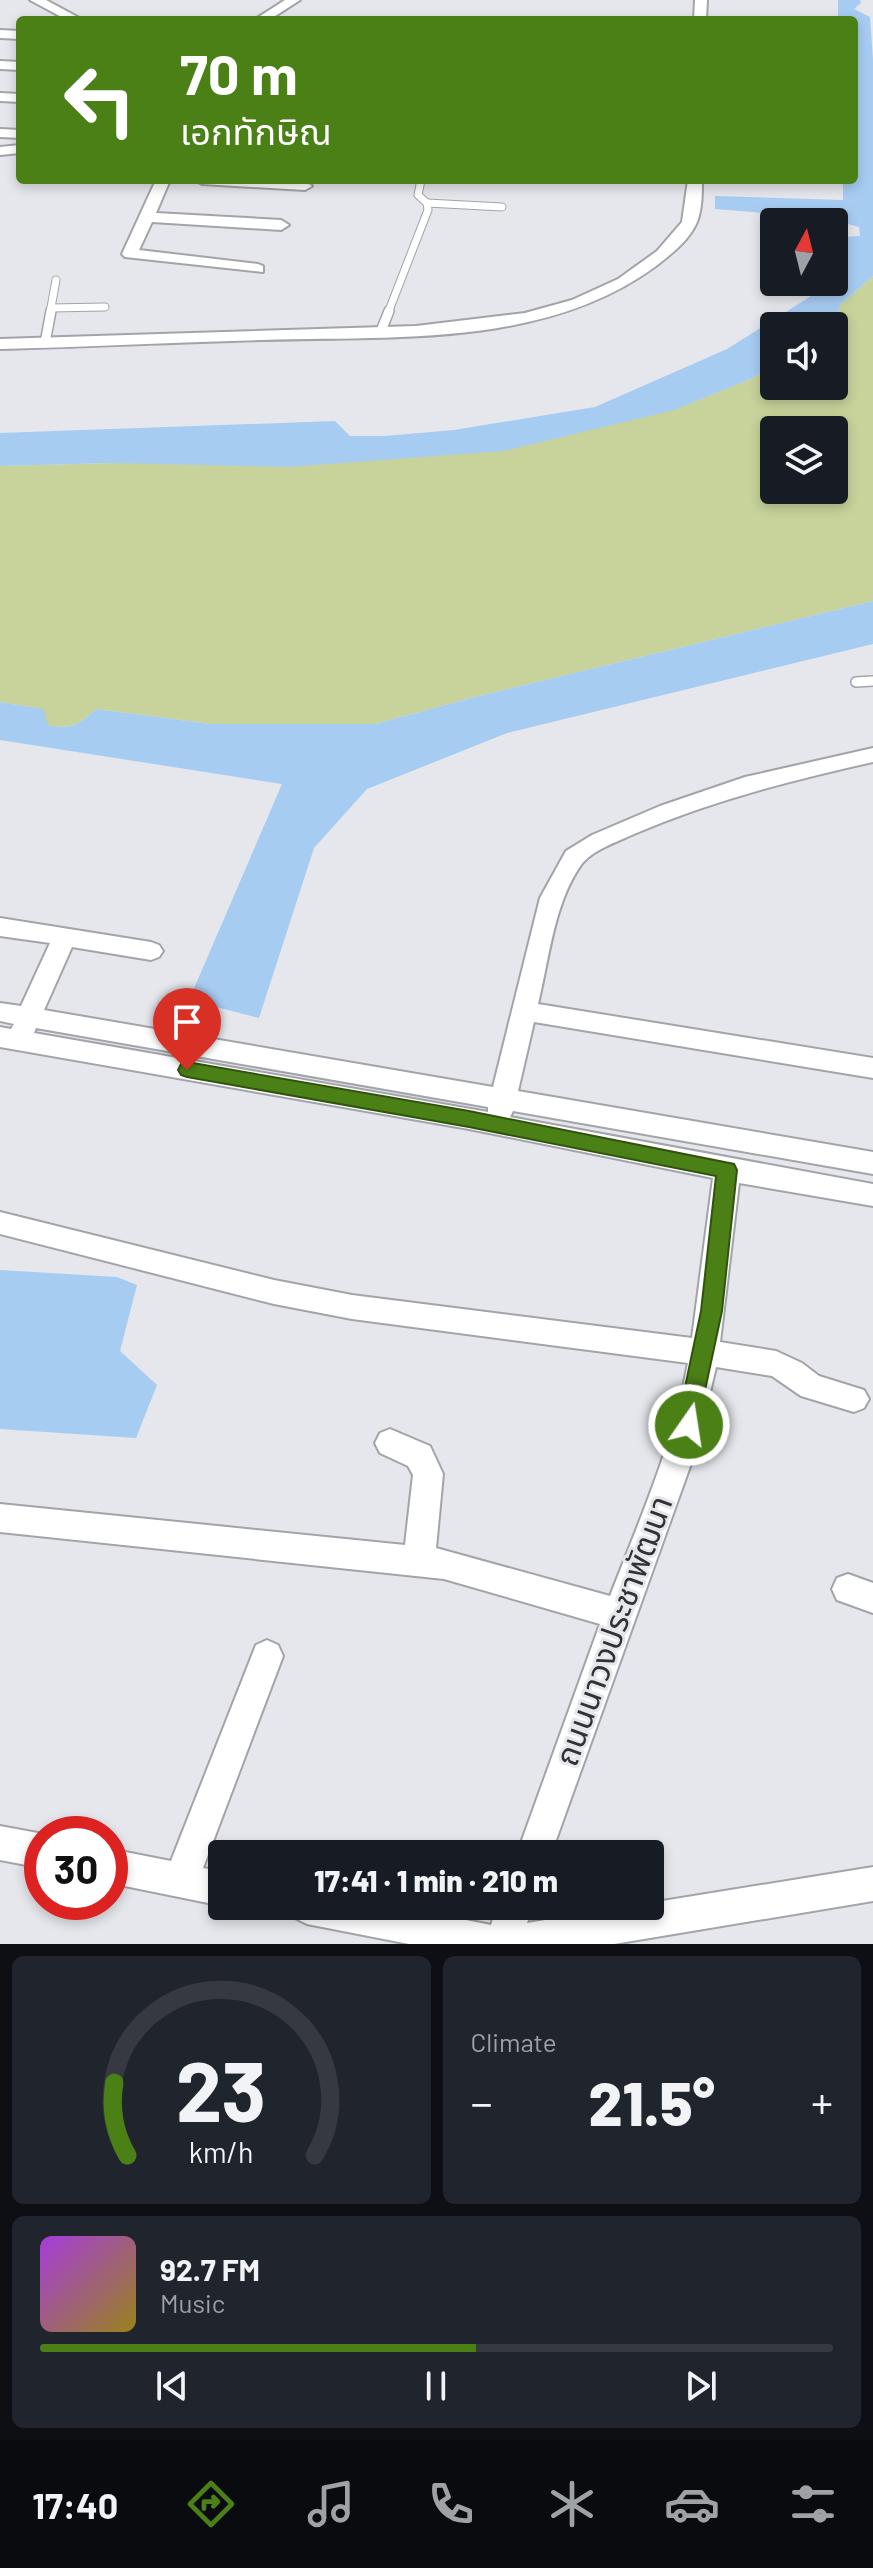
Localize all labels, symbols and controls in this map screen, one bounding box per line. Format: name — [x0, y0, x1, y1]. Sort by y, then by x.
text: 70 m — [180, 39, 298, 106]
icon: left — [48, 48, 152, 152]
text: เอกทักษิณ — [180, 109, 332, 152]
north arrow — [760, 208, 848, 296]
map controls — [760, 208, 848, 504]
button: sound — [760, 312, 848, 400]
button: layers — [760, 416, 848, 504]
pin — [153, 988, 221, 1070]
icon: arrive — [165, 1000, 209, 1044]
position arrow — [647, 1383, 731, 1467]
street label: ถนนนาวงประชาพัฒนา — [546, 1490, 679, 1770]
speed limit sign: 30 — [24, 1816, 128, 1920]
text: 17:41 · 1 min · 210 m — [314, 1862, 558, 1898]
text: Climate — [471, 2026, 557, 2057]
text: 23 — [176, 2039, 266, 2139]
text: 21.5° — [589, 2066, 715, 2138]
text: − — [471, 2075, 493, 2128]
text: + — [811, 2075, 833, 2128]
text: km/h — [189, 2134, 254, 2169]
text: 92.7 FM — [160, 2251, 260, 2287]
text: Music — [160, 2287, 225, 2318]
icon: previous — [150, 2364, 194, 2408]
icon: pause — [414, 2364, 458, 2408]
icon: next — [679, 2364, 723, 2408]
icon: directions — [183, 2476, 239, 2532]
icon: music — [303, 2476, 359, 2532]
icon: phone — [423, 2476, 479, 2532]
icon: climate — [544, 2476, 600, 2532]
icon: car — [664, 2476, 720, 2532]
icon: filters — [785, 2476, 841, 2532]
text: 17:40 — [32, 2483, 118, 2526]

